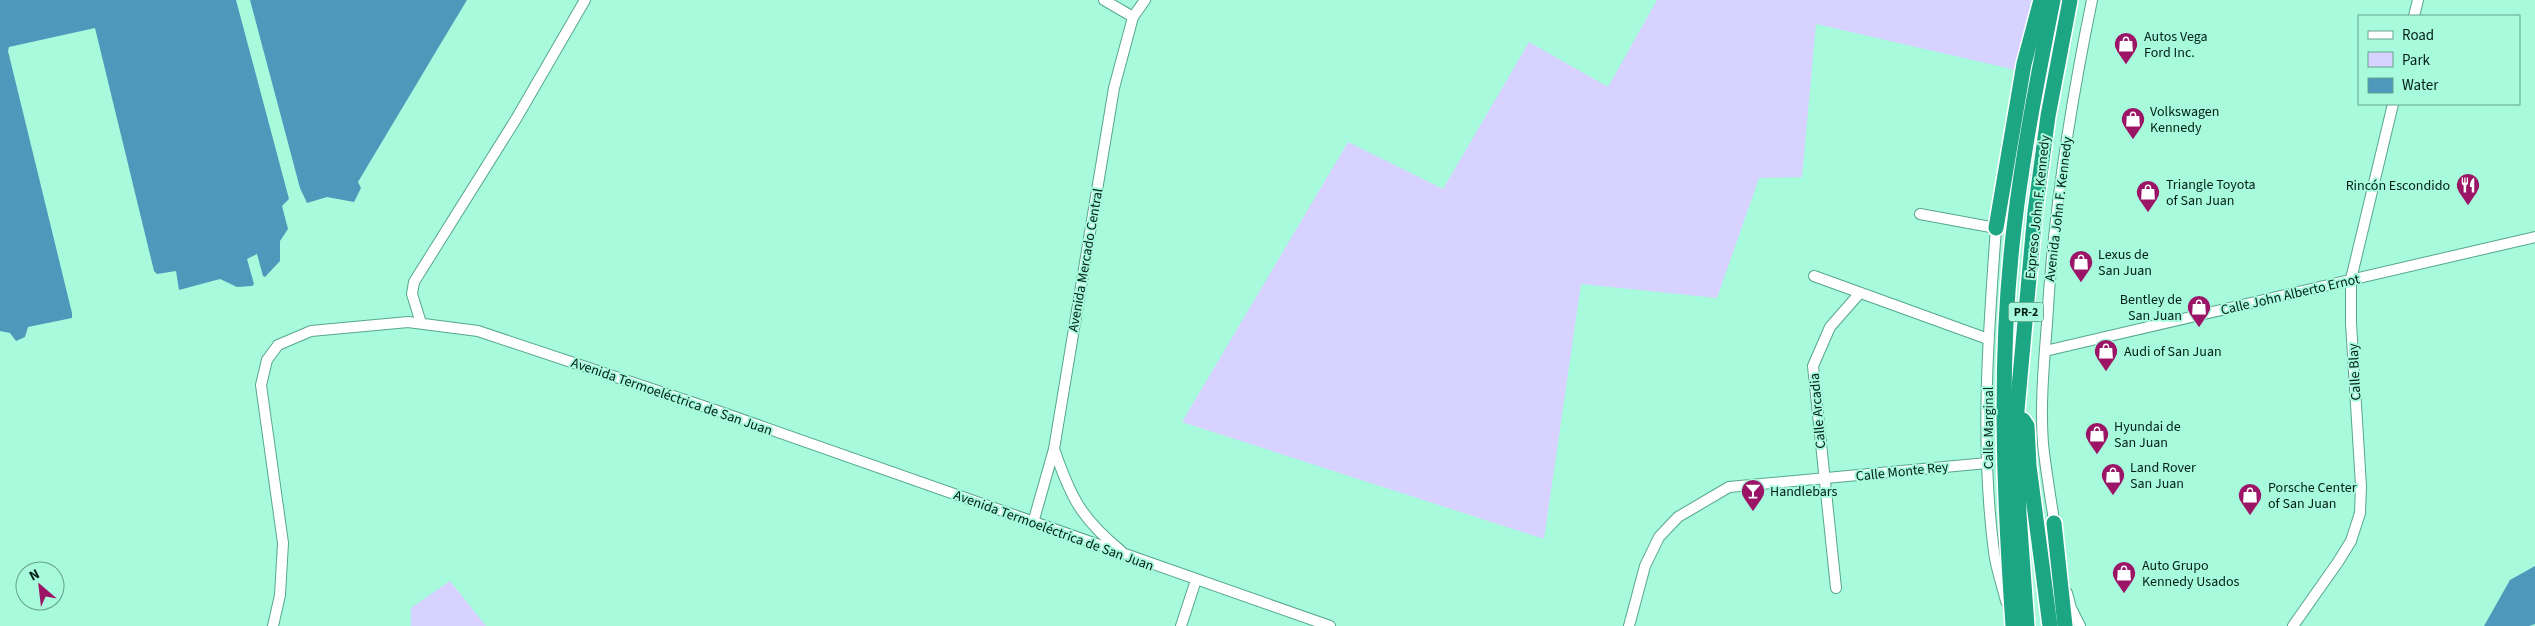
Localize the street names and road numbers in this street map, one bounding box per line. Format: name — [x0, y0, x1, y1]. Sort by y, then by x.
street label: Expreso John F. Kennedy — [2020, 134, 2056, 280]
street label: Avenida John F. Kennedy — [2040, 135, 2078, 283]
street label: Avenida Mercado Central — [1064, 186, 1109, 334]
street label: Calle John Alberto Ernot — [2219, 269, 2362, 321]
road number: PR-2 — [2008, 302, 2044, 322]
street label: Calle Blay — [2343, 342, 2366, 401]
street label: Avenida Termoeléctrica de San Juan — [568, 353, 775, 441]
street label: Calle Arcadia — [1805, 372, 1831, 450]
street label: Calle Marginal — [1979, 386, 1999, 469]
street label: Calle Monte Rey — [1855, 457, 1950, 487]
street label: Avenida Termoeléctrica de San Juan — [951, 485, 1157, 577]

